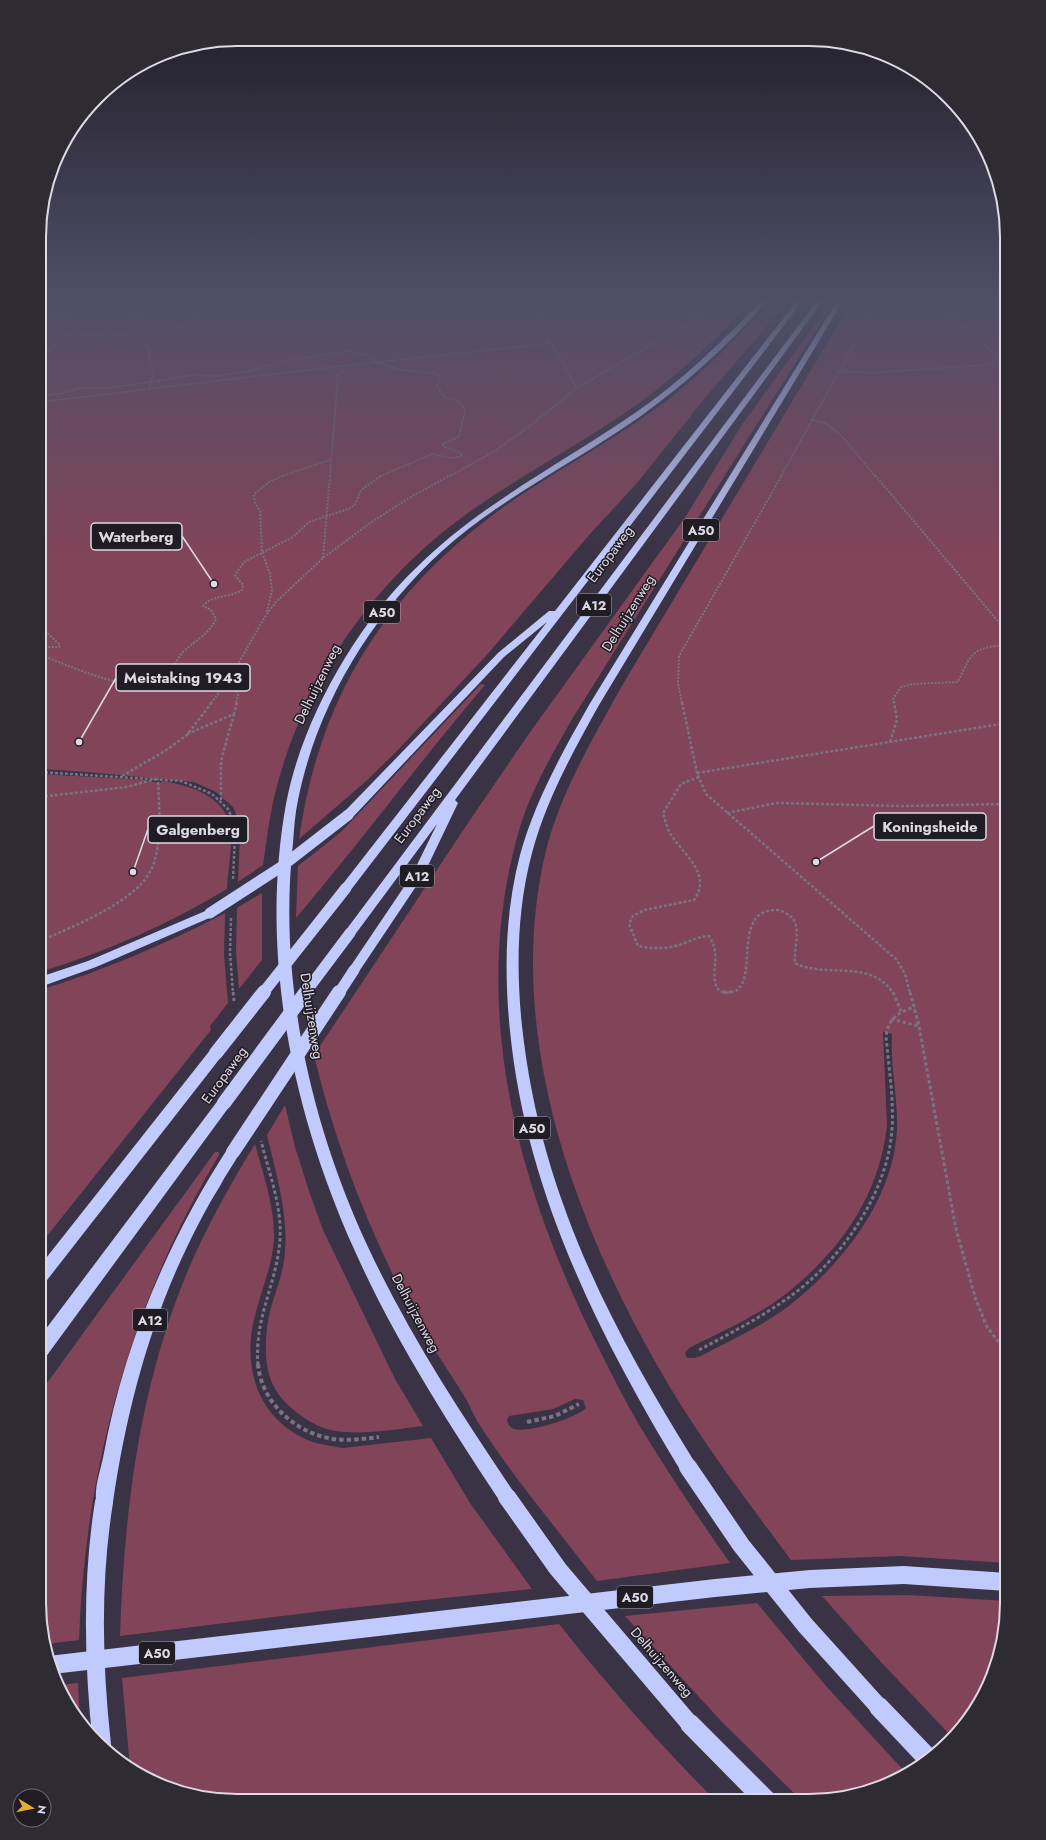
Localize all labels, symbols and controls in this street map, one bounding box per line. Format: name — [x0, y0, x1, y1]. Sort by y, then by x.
road number: A50 — [683, 519, 719, 541]
street label: Europaweg — [582, 521, 638, 587]
callout: Waterberg — [91, 523, 182, 550]
text: Waterberg — [98, 526, 174, 548]
street label: Delhuijzenweg — [596, 571, 660, 655]
road number: A12 — [577, 594, 611, 616]
road number: A50 — [364, 601, 400, 623]
street label: Delhuijzenweg — [289, 641, 345, 727]
callout: Meistaking 1943 — [116, 664, 250, 691]
text: Meistaking 1943 — [124, 667, 242, 689]
street label: Europaweg — [389, 782, 445, 848]
callout: Koningsheide — [874, 813, 986, 840]
callout: Galgenberg — [148, 816, 248, 843]
text: Koningsheide — [882, 816, 978, 838]
text: Galgenberg — [156, 819, 240, 841]
road number: A12 — [400, 865, 434, 887]
street label: Delhuijzenweg — [295, 971, 329, 1061]
street label: Europaweg — [196, 1042, 252, 1108]
road number: A50 — [514, 1117, 550, 1139]
street label: Delhuijzenweg — [387, 1270, 445, 1356]
road number: A12 — [133, 1309, 167, 1331]
road number: A50 — [617, 1586, 653, 1608]
street label: Delhuijzenweg — [626, 1623, 698, 1701]
road number: A50 — [139, 1642, 175, 1664]
north arrow — [12, 1788, 52, 1828]
text: N — [33, 1804, 50, 1815]

